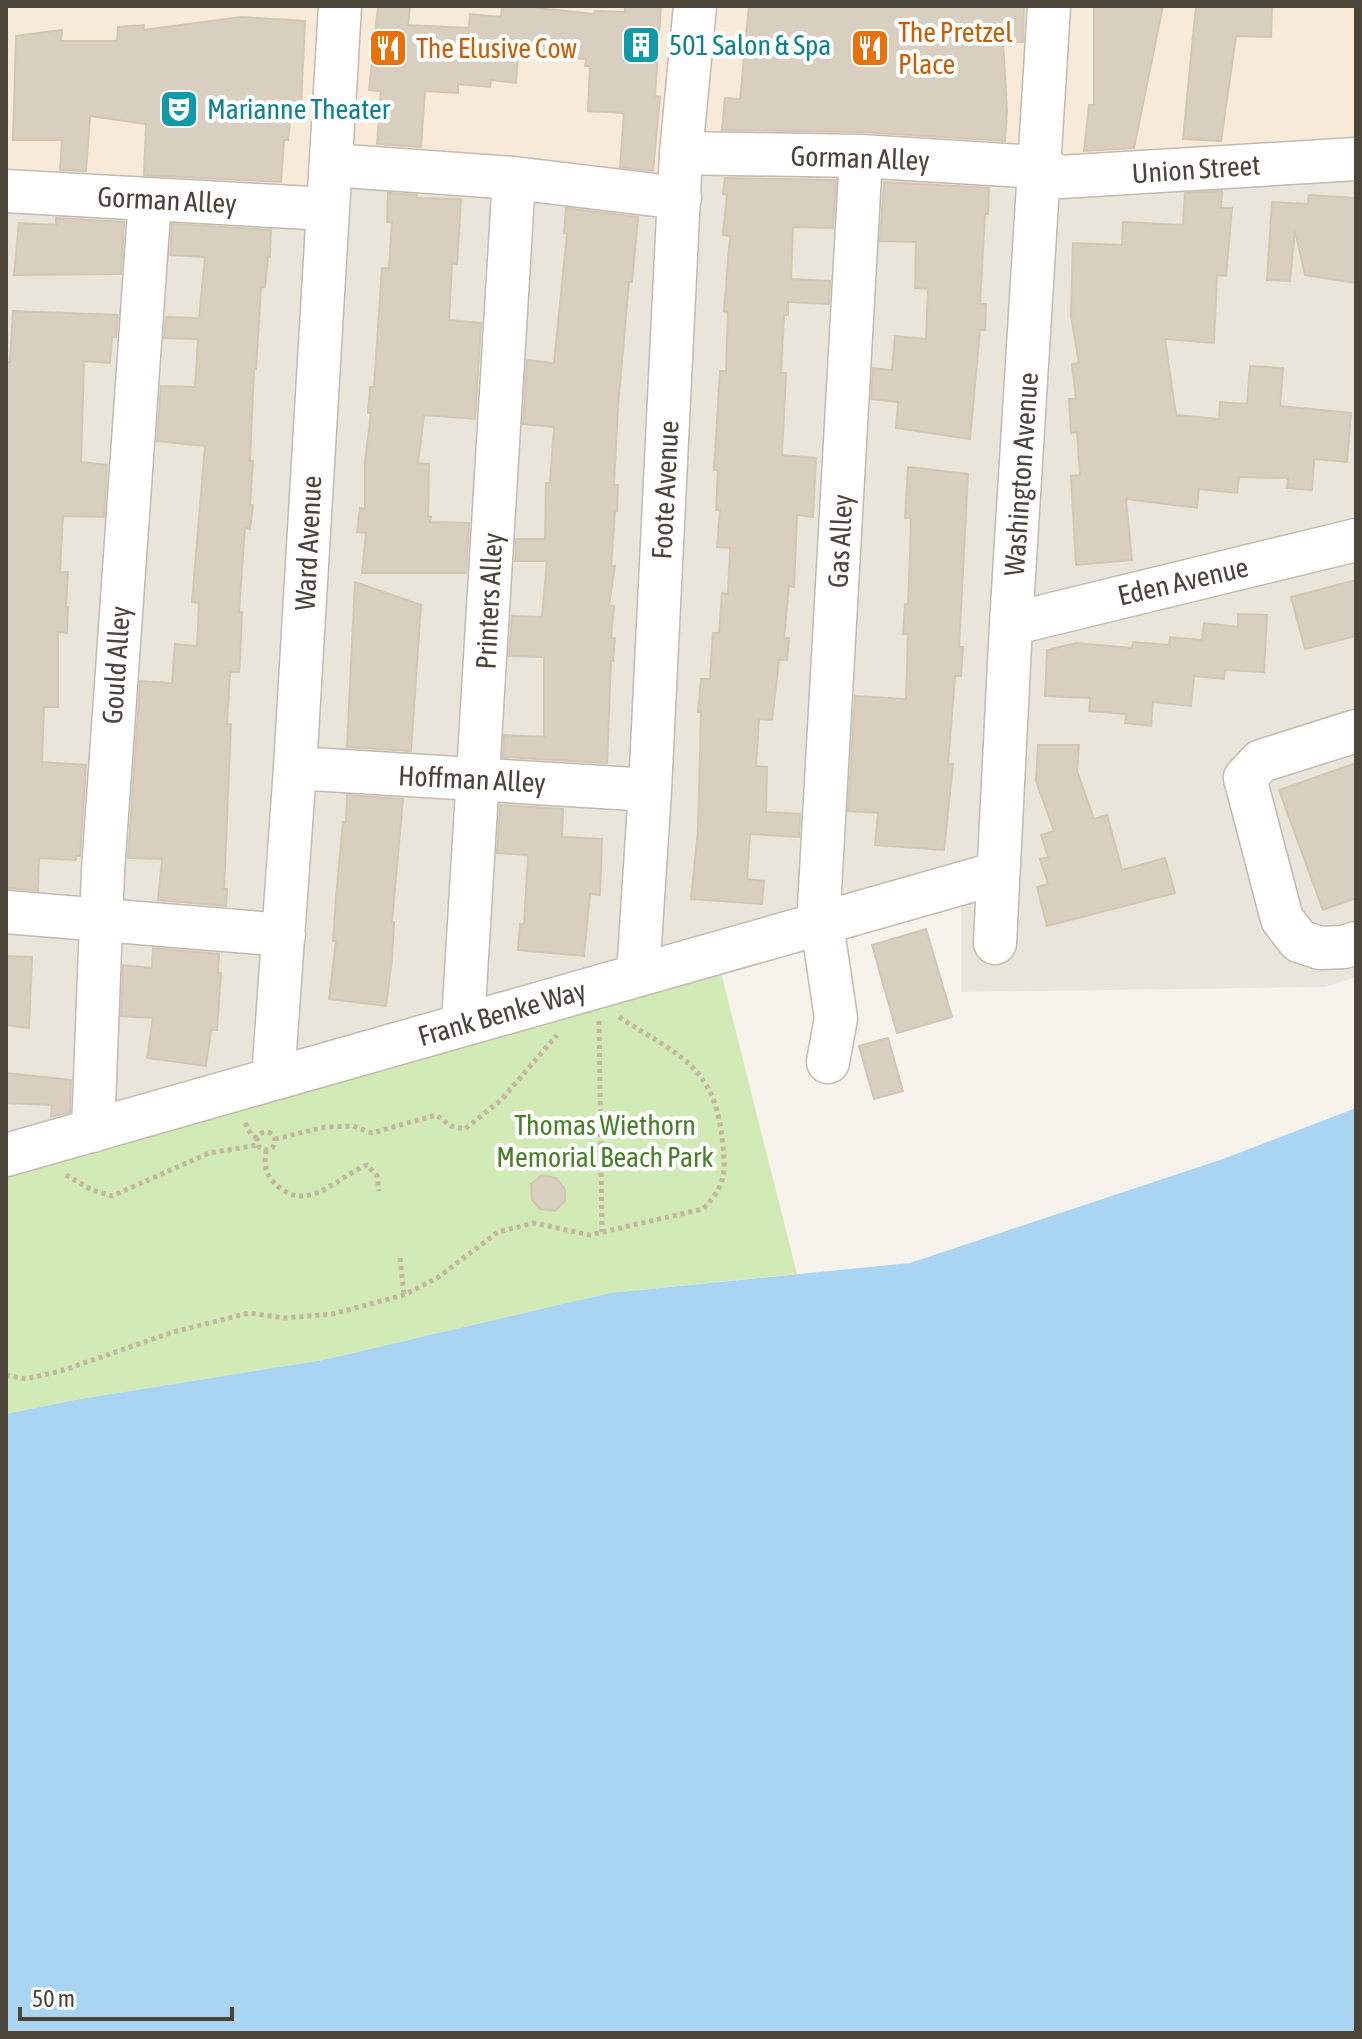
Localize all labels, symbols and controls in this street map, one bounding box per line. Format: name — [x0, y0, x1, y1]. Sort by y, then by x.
place label: The Pretzel Place — [898, 16, 1013, 80]
building icon: 501 Salon & Spa — [620, 24, 662, 66]
restaurant icon: The Elusive Cow — [367, 27, 409, 69]
restaurant icon: The Pretzel Place — [849, 27, 891, 69]
place label: 501 Salon & Spa — [669, 29, 831, 61]
place label: The Elusive Cow — [416, 32, 577, 64]
theatre icon: Marianne Theater — [158, 88, 200, 130]
place label: Marianne Theater — [207, 93, 391, 125]
street label: Gorman Alley — [790, 140, 930, 176]
street label: Union Street — [1131, 149, 1261, 189]
street label: Gorman Alley — [97, 180, 237, 220]
street label: Washington Avenue — [998, 371, 1044, 577]
street label: Foote Avenue — [645, 420, 685, 560]
street label: Ward Avenue — [288, 475, 328, 611]
street label: Gas Alley — [822, 493, 858, 589]
street label: Printers Alley — [469, 532, 509, 670]
street label: Eden Avenue — [1115, 550, 1251, 612]
street label: Gould Alley — [96, 605, 136, 725]
street label: Hoffman Alley — [398, 759, 546, 799]
street label: Frank Benke Way — [414, 974, 590, 1052]
park label: Thomas Wiethorn Memorial Beach Park — [496, 1109, 714, 1173]
scale bar — [20, 1971, 232, 2021]
text: 50 m — [32, 1985, 75, 2012]

